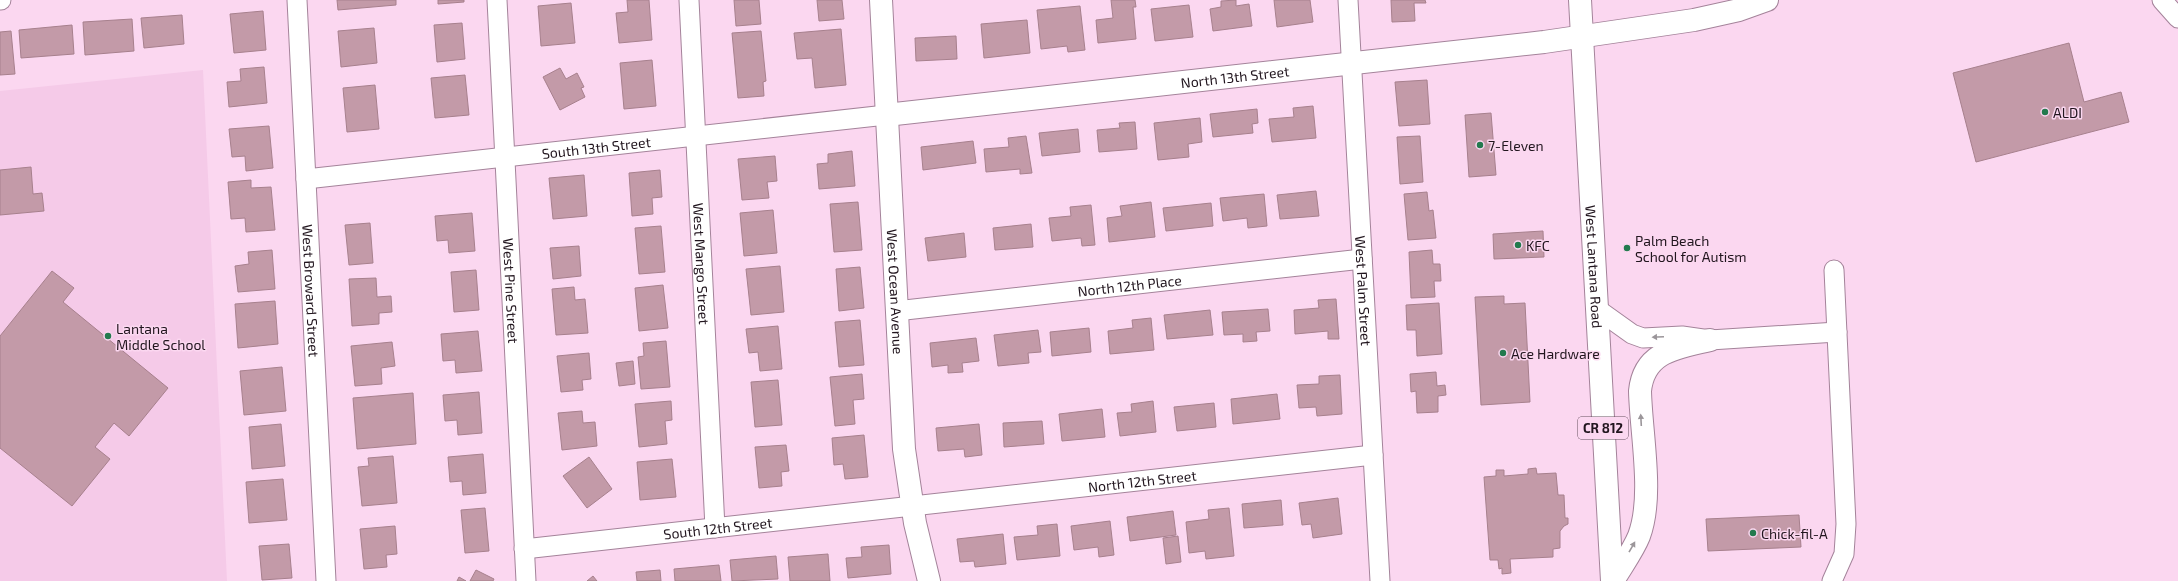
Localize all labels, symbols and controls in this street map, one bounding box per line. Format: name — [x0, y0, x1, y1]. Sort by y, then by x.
street label: North 13th Street — [1180, 62, 1290, 91]
place label: ALDI — [2053, 104, 2082, 121]
marker: ALDI — [2040, 107, 2050, 117]
street label: South 13th Street — [541, 133, 652, 161]
place label: 7-Eleven — [1488, 137, 1544, 154]
marker: 7-Eleven — [1475, 140, 1485, 150]
street label: West Mango Street — [690, 202, 713, 325]
street label: West Lantana Road — [1583, 205, 1607, 329]
street label: West Broward Street — [300, 224, 323, 357]
street label: West Ocean Avenue — [884, 229, 908, 355]
place label: Palm Beach School for Autism — [1635, 232, 1747, 265]
street label: West Palm Street — [1352, 235, 1376, 346]
street label: West Pine Street — [500, 237, 523, 344]
place label: KFC — [1526, 237, 1550, 254]
marker: KFC — [1513, 240, 1523, 250]
marker: Palm Beach School for Autism — [1622, 243, 1632, 253]
street label: North 12th Place — [1077, 271, 1182, 299]
place label: Lantana Middle School — [116, 320, 206, 353]
marker: Lantana Middle School — [103, 331, 113, 341]
one-way arrow — [1652, 334, 1664, 341]
place label: Ace Hardware — [1511, 345, 1600, 362]
marker: Ace Hardware — [1498, 348, 1508, 358]
one-way arrow — [1638, 414, 1645, 426]
road number: CR 812 — [1578, 417, 1628, 439]
street label: North 12th Street — [1087, 466, 1197, 495]
street label: South 12th Street — [662, 513, 773, 542]
place label: Chick-fil-A — [1761, 525, 1828, 542]
marker: Chick-fil-A — [1748, 528, 1758, 538]
one-way arrow — [1629, 541, 1636, 553]

